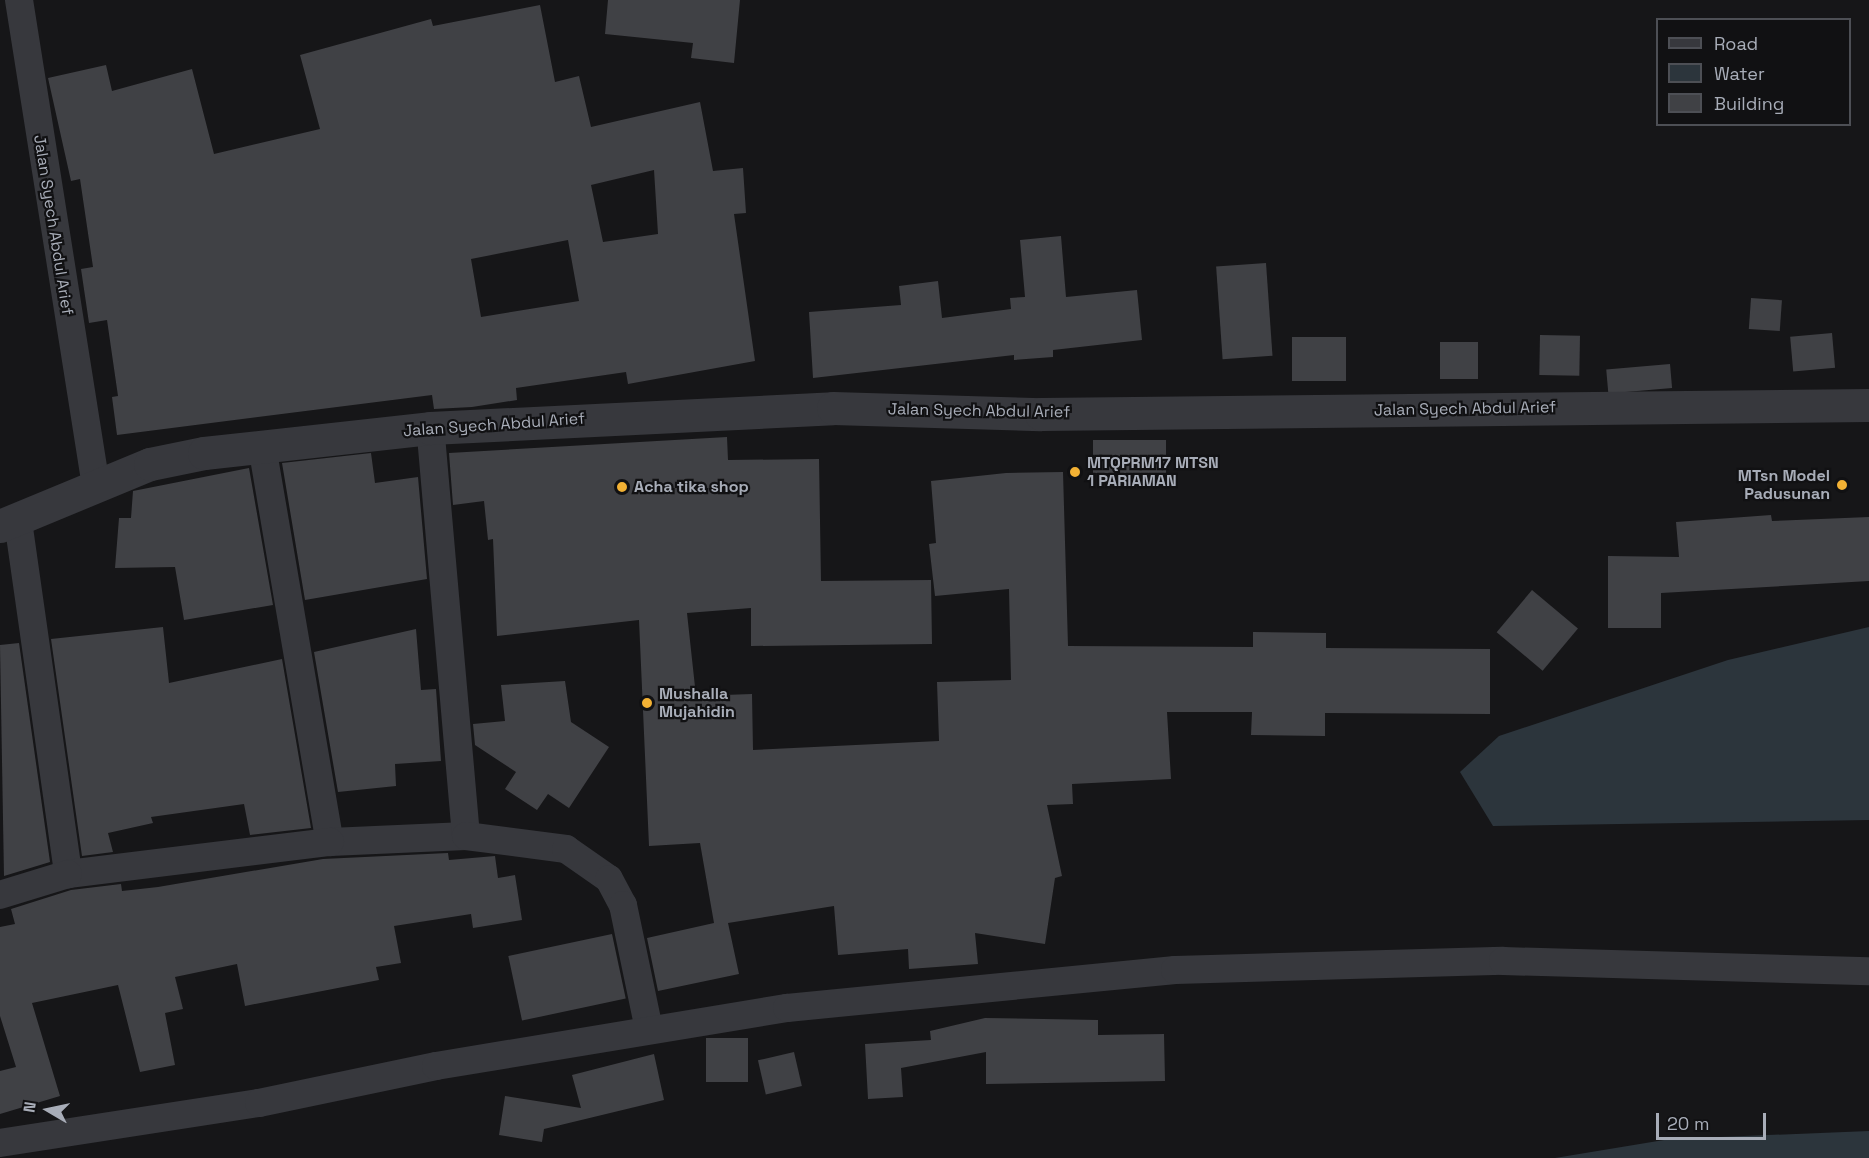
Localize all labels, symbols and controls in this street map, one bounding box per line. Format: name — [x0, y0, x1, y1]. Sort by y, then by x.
legend — [1656, 18, 1851, 126]
text: Road — [1714, 32, 1758, 55]
text: Water — [1714, 62, 1765, 85]
text: Building — [1714, 92, 1784, 115]
street label: Jalan Syech Abdul Arief — [29, 133, 77, 317]
street label: Jalan Syech Abdul Arief — [1374, 398, 1556, 420]
street label: Jalan Syech Abdul Arief — [888, 400, 1070, 422]
street label: Jalan Syech Abdul Arief — [402, 409, 586, 441]
place label: MTQPRM17 MTSN 1 PARIAMAN — [1087, 453, 1219, 491]
marker: MTQPRM17 MTSN 1 PARIAMAN — [1068, 465, 1082, 479]
place label: MTsn Model Padusunan — [1738, 466, 1830, 504]
place label: Acha tika shop — [634, 477, 749, 497]
marker: MTsn Model Padusunan — [1835, 478, 1849, 492]
marker: Acha tika shop — [615, 480, 629, 494]
place label: Mushalla Mujahidin — [659, 684, 735, 722]
marker: Mushalla Mujahidin — [640, 696, 654, 710]
north arrow — [18, 1080, 78, 1140]
text: N — [19, 1100, 41, 1114]
scale bar — [1659, 1101, 1768, 1139]
text: 20 m — [1667, 1112, 1710, 1135]

